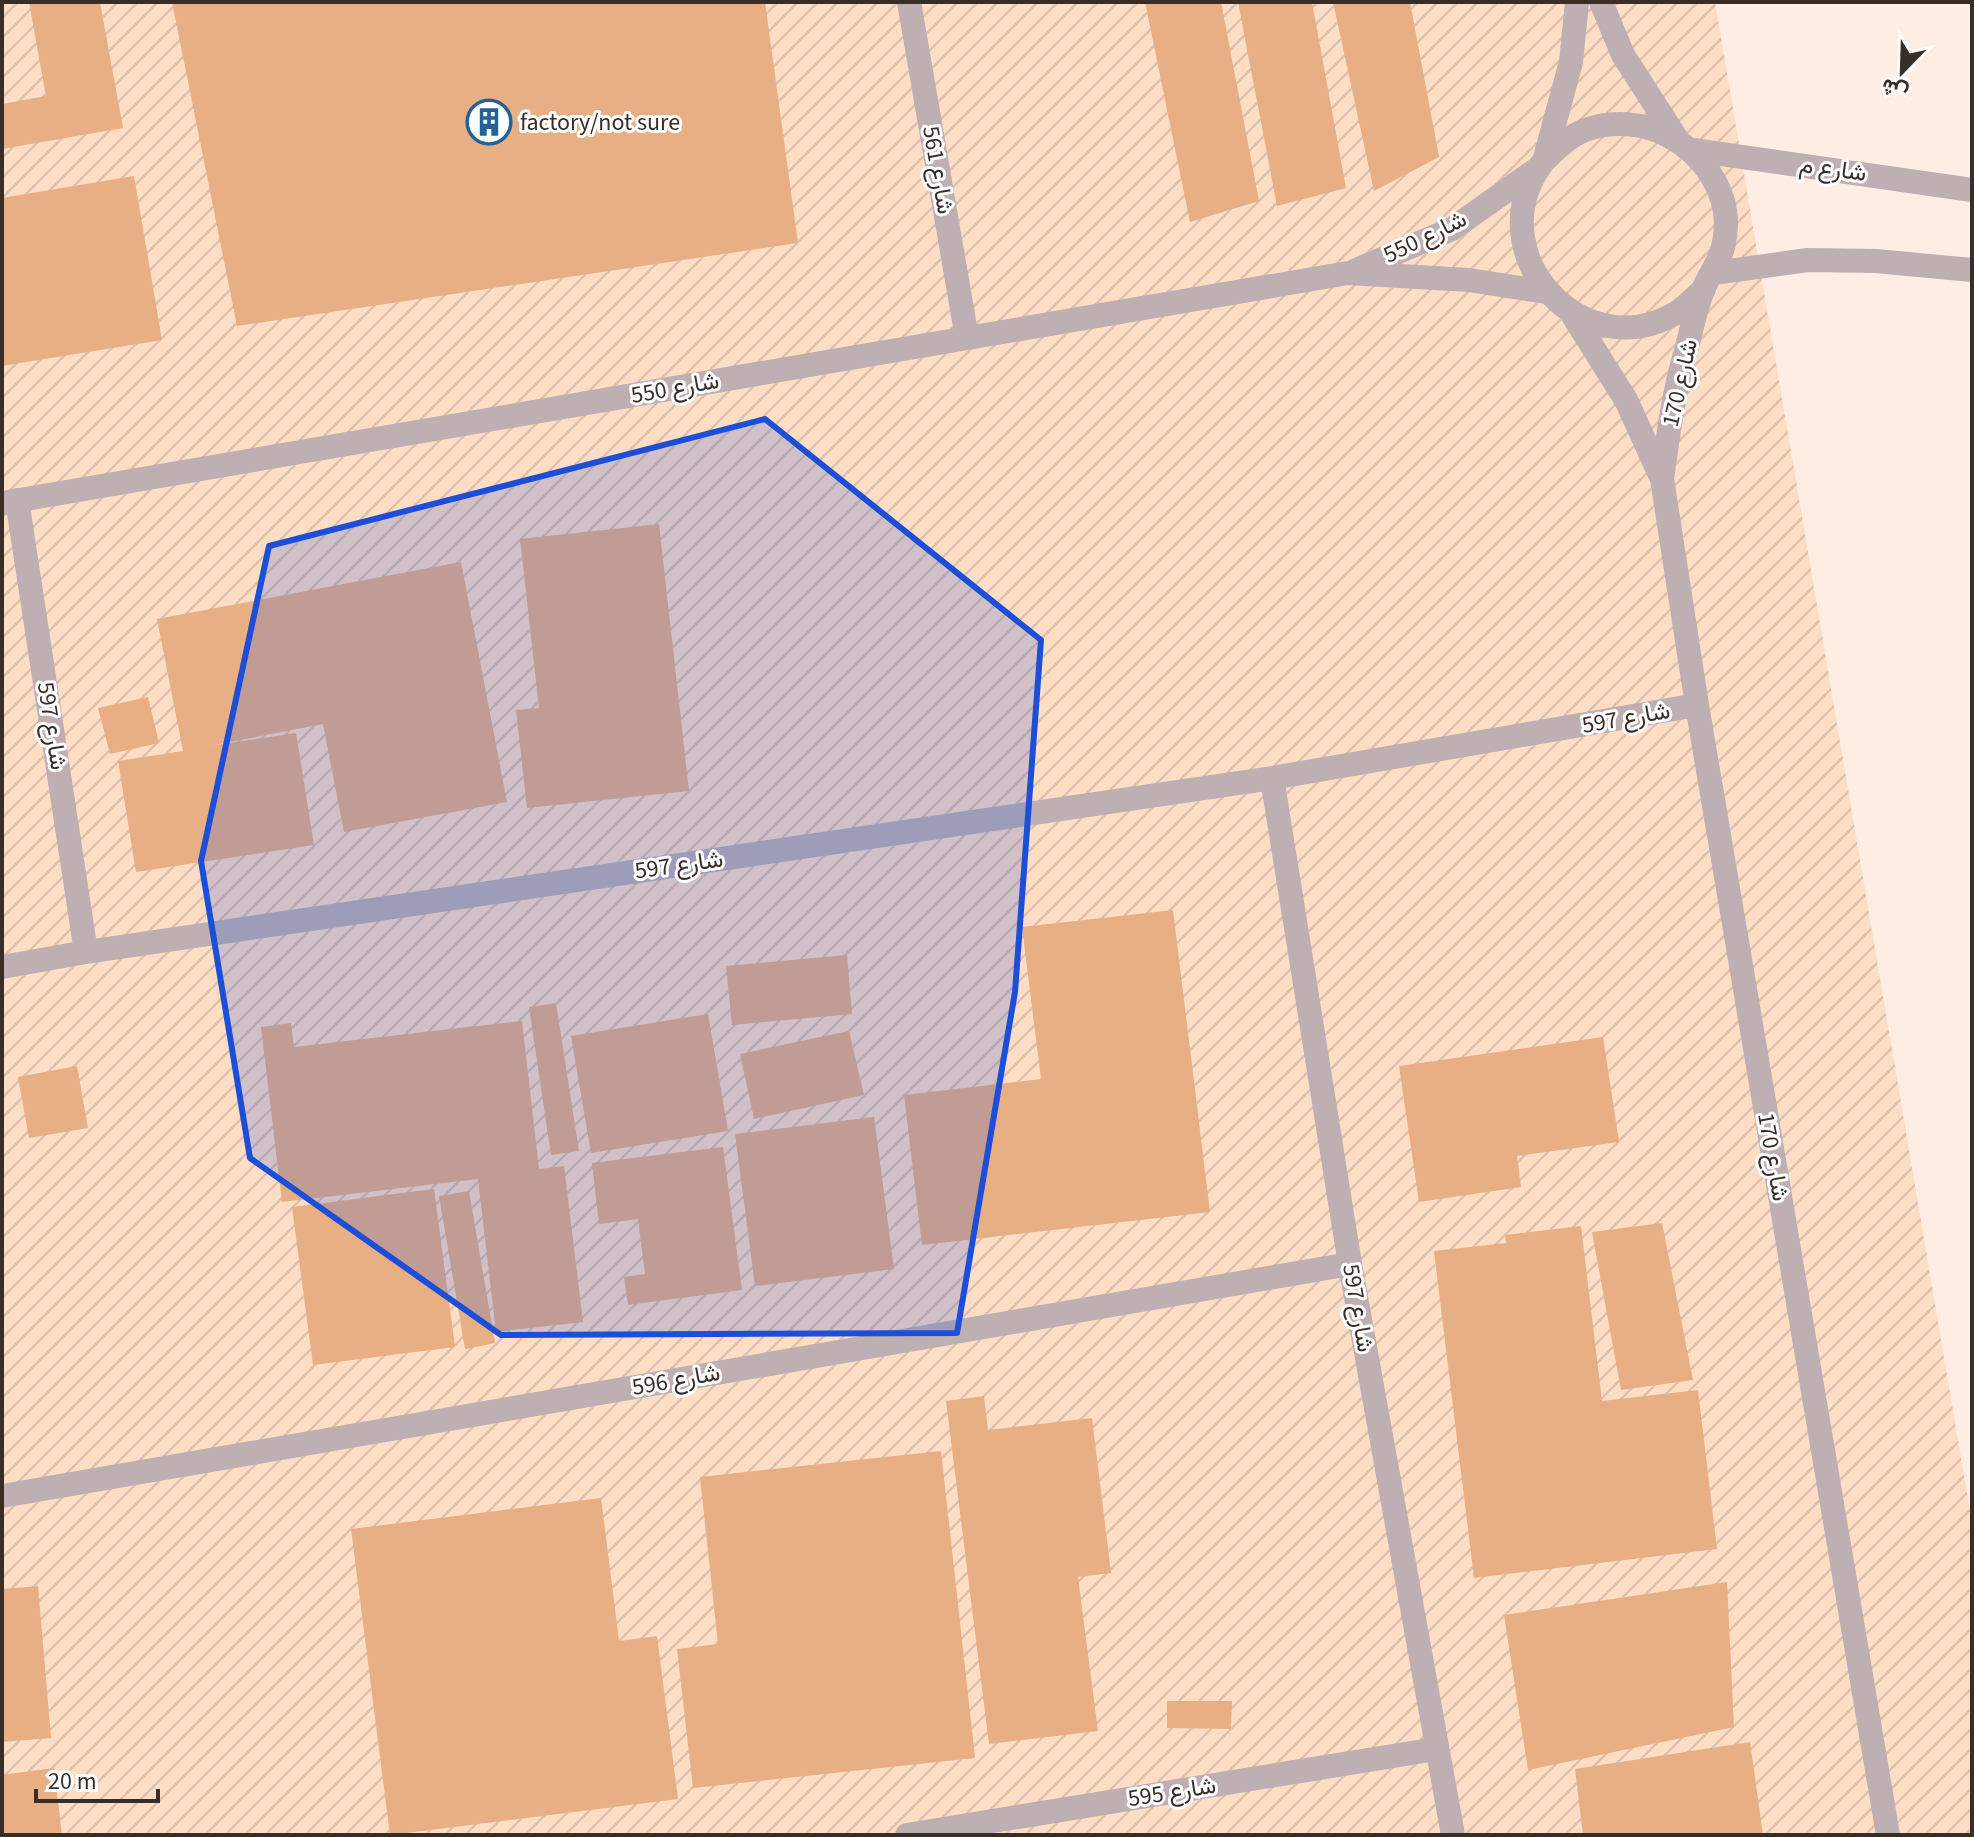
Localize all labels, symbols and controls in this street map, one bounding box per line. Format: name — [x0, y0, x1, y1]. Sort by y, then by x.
north arrow — [1862, 32, 1942, 112]
text: ش — [1876, 70, 1913, 109]
building icon: factory/not sure — [465, 98, 513, 146]
place label: factory/not sure — [520, 105, 680, 140]
street label: شارع 561 — [913, 123, 963, 217]
street label: شارع م — [1797, 147, 1869, 191]
street label: شارع 550 — [1377, 202, 1473, 272]
street label: شارع 170 — [1653, 336, 1707, 430]
street label: شارع 550 — [628, 363, 722, 413]
street label: شارع 597 — [28, 679, 76, 773]
street label: شارع 597 — [1579, 693, 1673, 743]
street label: شارع 597 — [633, 841, 725, 889]
street label: شارع 170 — [1748, 1110, 1798, 1204]
street label: شارع 597 — [1333, 1261, 1383, 1355]
street label: شارع 596 — [629, 1355, 723, 1405]
scale bar — [36, 1753, 158, 1803]
text: 20 m — [48, 1764, 97, 1799]
street label: شارع 595 — [1125, 1768, 1219, 1816]

